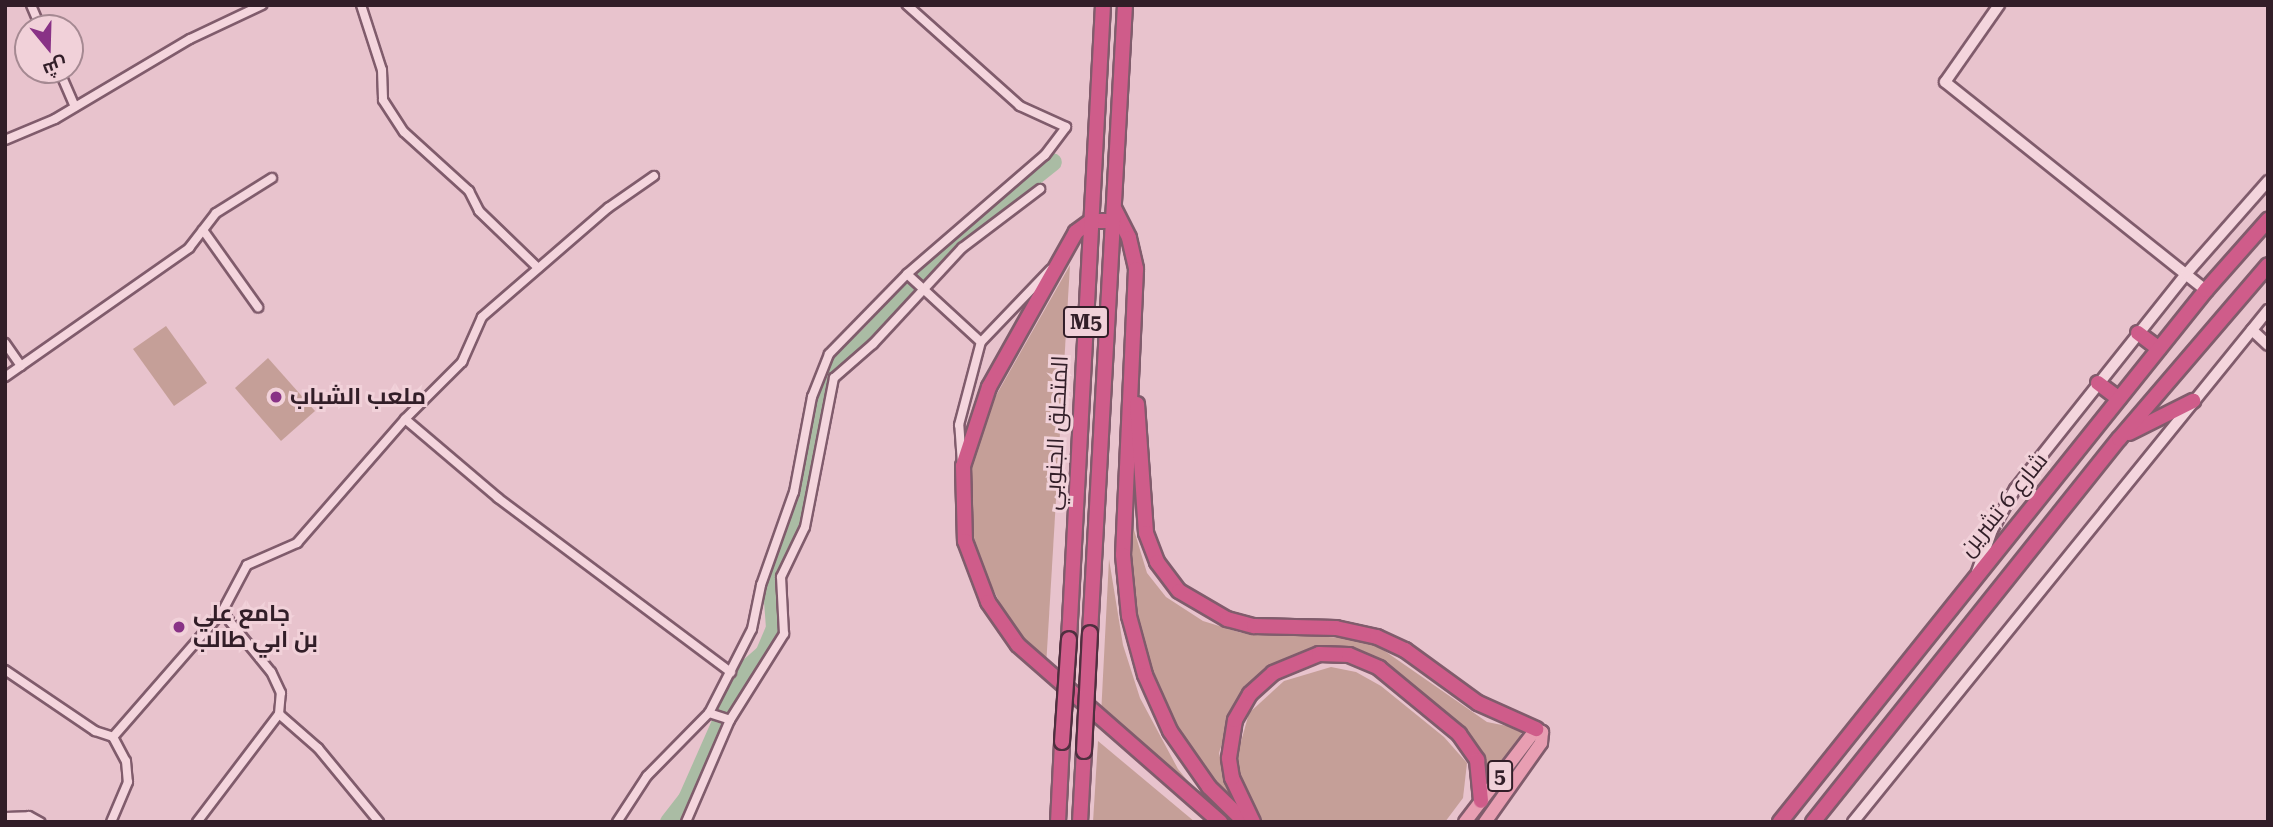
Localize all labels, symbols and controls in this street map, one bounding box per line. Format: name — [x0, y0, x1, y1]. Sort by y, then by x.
north arrow — [14, 14, 84, 84]
text: ش — [40, 53, 71, 82]
road number: M5 — [1062, 304, 1110, 340]
street label: المتحلق الجنوبي — [1039, 355, 1075, 511]
place label: ملعب الشباب — [290, 383, 426, 411]
marker: ملعب الشباب — [268, 389, 284, 405]
street label: شارع 6 تشرين — [1954, 448, 2054, 562]
place label: جامع علي بن ابي طالب — [193, 600, 318, 654]
marker: جامع علي بن ابي طالب — [171, 619, 187, 635]
road number: 5 — [1486, 758, 1514, 794]

